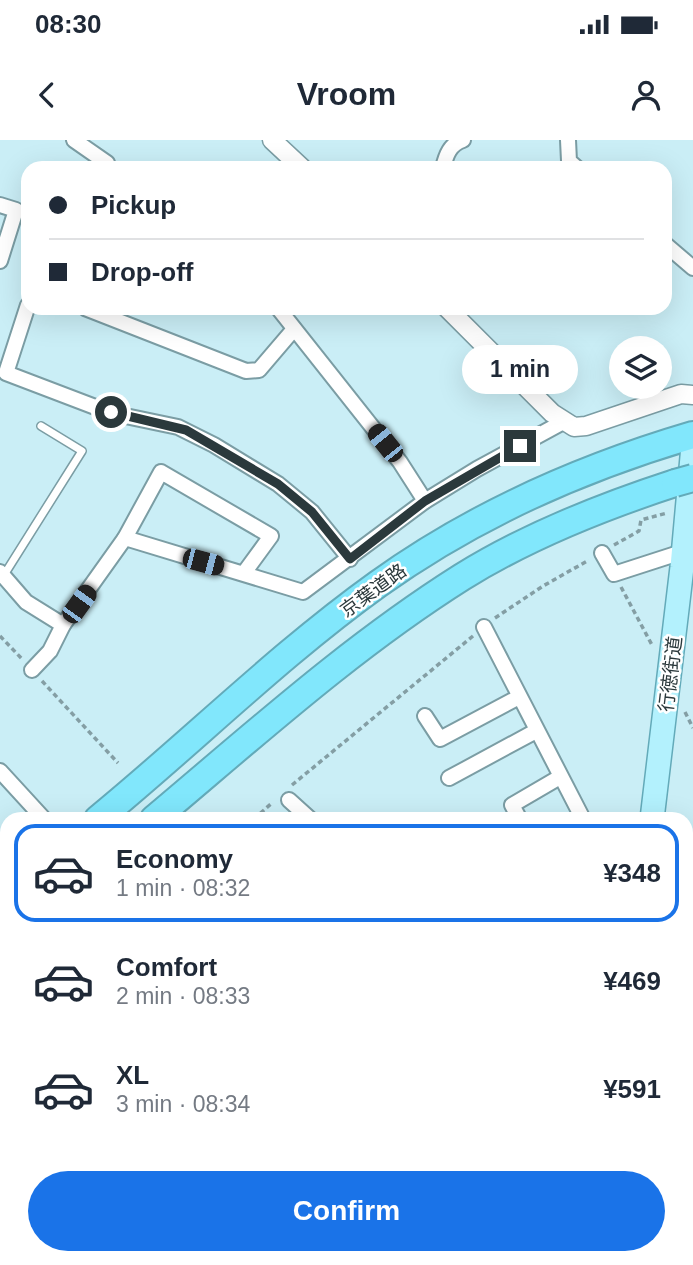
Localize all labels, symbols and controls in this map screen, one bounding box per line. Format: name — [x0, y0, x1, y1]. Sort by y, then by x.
text: 08:30 — [35, 9, 102, 39]
icon: back — [28, 76, 66, 114]
text: Vroom — [297, 76, 396, 112]
icon: person — [627, 76, 665, 114]
text: Pickup — [91, 190, 176, 220]
text: Drop-off — [91, 257, 194, 287]
map controls — [609, 336, 672, 399]
button: layers — [609, 336, 672, 399]
callout: 1 min — [462, 344, 578, 394]
text: 1 min — [490, 356, 550, 382]
route start — [95, 396, 127, 428]
car — [364, 420, 407, 466]
route end — [504, 430, 536, 462]
car — [180, 546, 227, 578]
street label: 京葉道路 — [336, 560, 410, 621]
car — [59, 581, 100, 627]
street label: 行徳街道 — [655, 635, 686, 713]
icon: car — [32, 842, 95, 905]
text: Economy — [116, 844, 233, 874]
text: ¥348 — [603, 858, 661, 888]
text: 1 min · 08:32 — [116, 875, 250, 901]
icon: car — [32, 950, 95, 1013]
text: Comfort — [116, 952, 217, 982]
text: ¥469 — [603, 966, 661, 996]
text: 2 min · 08:33 — [116, 983, 250, 1009]
icon: car — [32, 1058, 95, 1121]
text: XL — [116, 1060, 149, 1090]
text: ¥591 — [603, 1074, 661, 1104]
text: 3 min · 08:34 — [116, 1091, 250, 1117]
button: Confirm — [28, 1171, 665, 1251]

